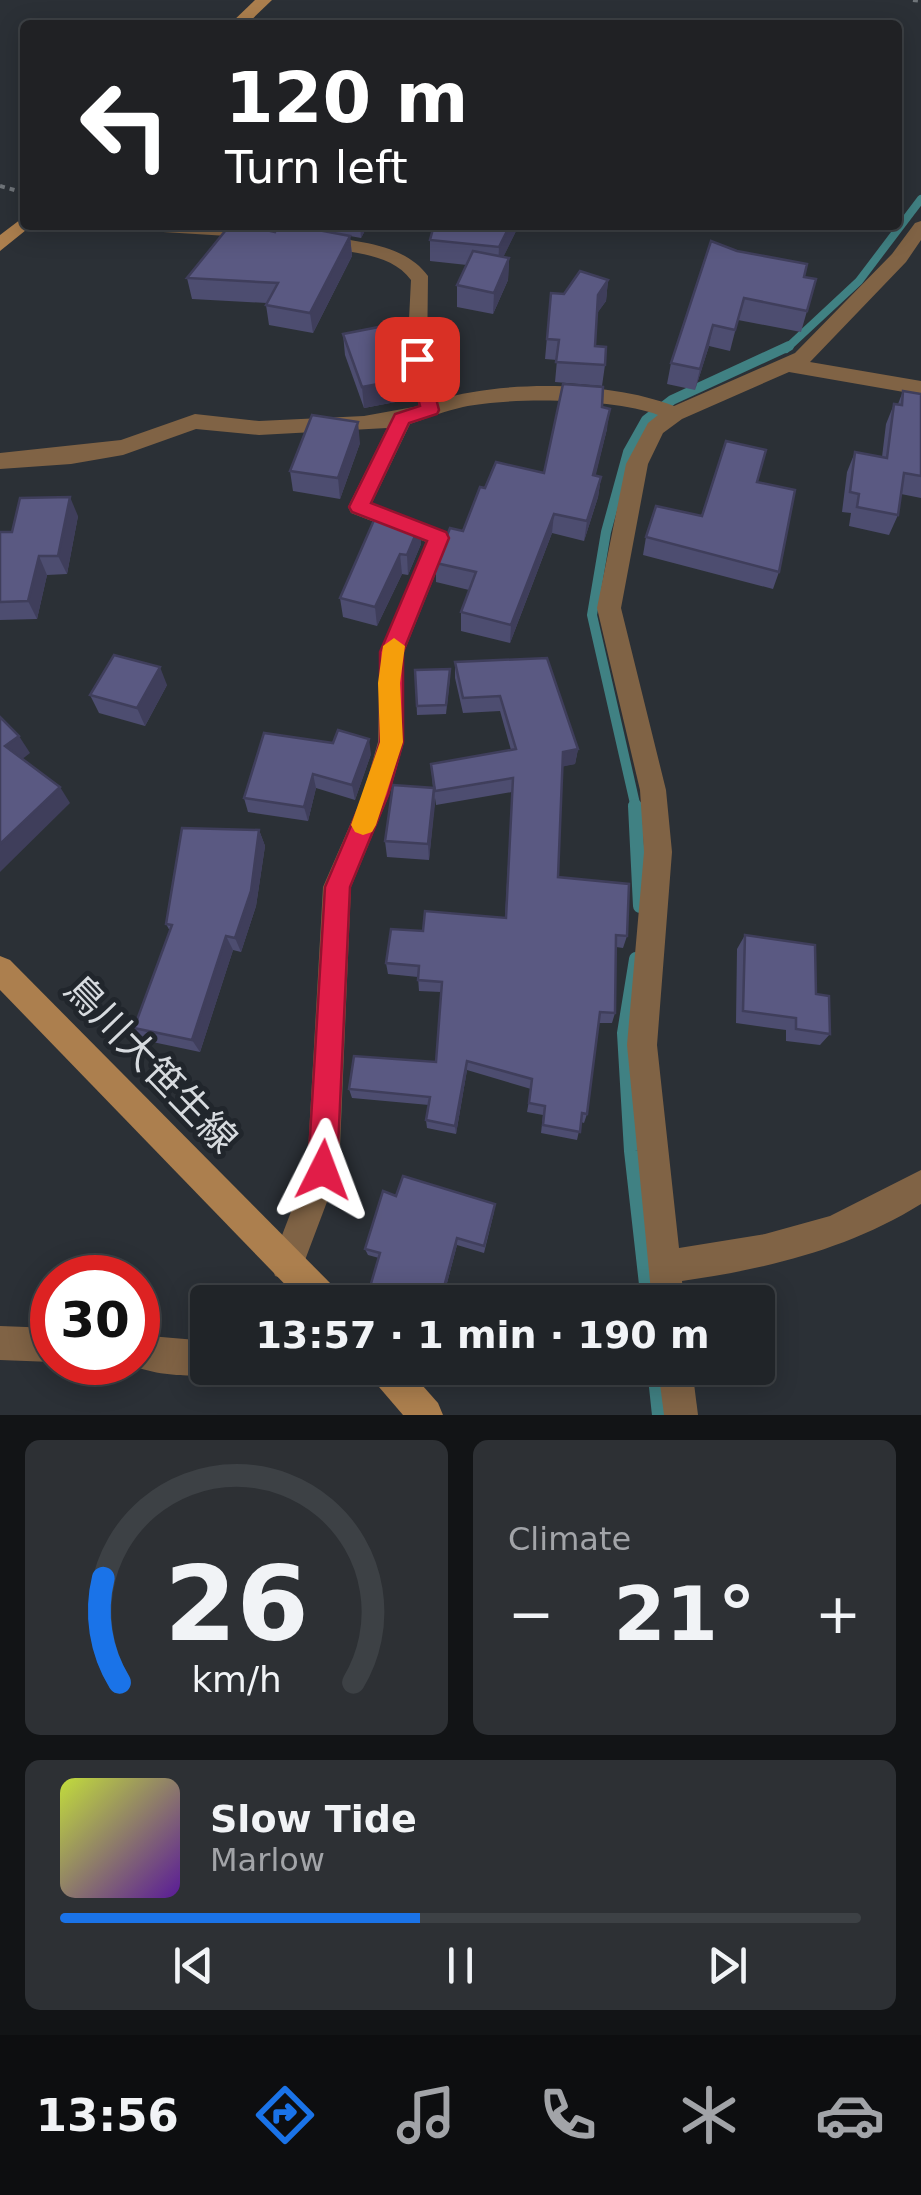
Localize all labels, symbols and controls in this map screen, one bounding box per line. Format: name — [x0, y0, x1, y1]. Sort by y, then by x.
text: 120 m — [225, 57, 468, 139]
icon: left — [60, 60, 190, 190]
text: Turn left — [225, 141, 408, 194]
pin — [375, 317, 460, 402]
icon: arrive — [390, 332, 445, 387]
street label: 鳥川大笹生線 — [56, 967, 246, 1161]
position arrow — [271, 1118, 375, 1222]
speed limit sign: 30 — [30, 1255, 160, 1385]
text: 13:57 · 1 min · 190 m — [255, 1313, 710, 1357]
text: Climate — [508, 1520, 631, 1558]
text: 26 — [164, 1543, 309, 1665]
text: 21° — [614, 1570, 755, 1658]
text: − — [508, 1582, 554, 1646]
text: + — [815, 1582, 861, 1646]
text: km/h — [191, 1659, 282, 1700]
text: Slow Tide — [210, 1797, 417, 1841]
text: Marlow — [210, 1841, 325, 1879]
icon: previous — [166, 1938, 221, 1993]
icon: pause — [433, 1938, 488, 1993]
icon: next — [700, 1938, 755, 1993]
icon: directions — [250, 2080, 320, 2150]
icon: music — [391, 2080, 461, 2150]
icon: phone — [533, 2080, 603, 2150]
icon: climate — [674, 2080, 744, 2150]
icon: car — [815, 2080, 885, 2150]
text: 13:56 — [36, 2089, 179, 2142]

